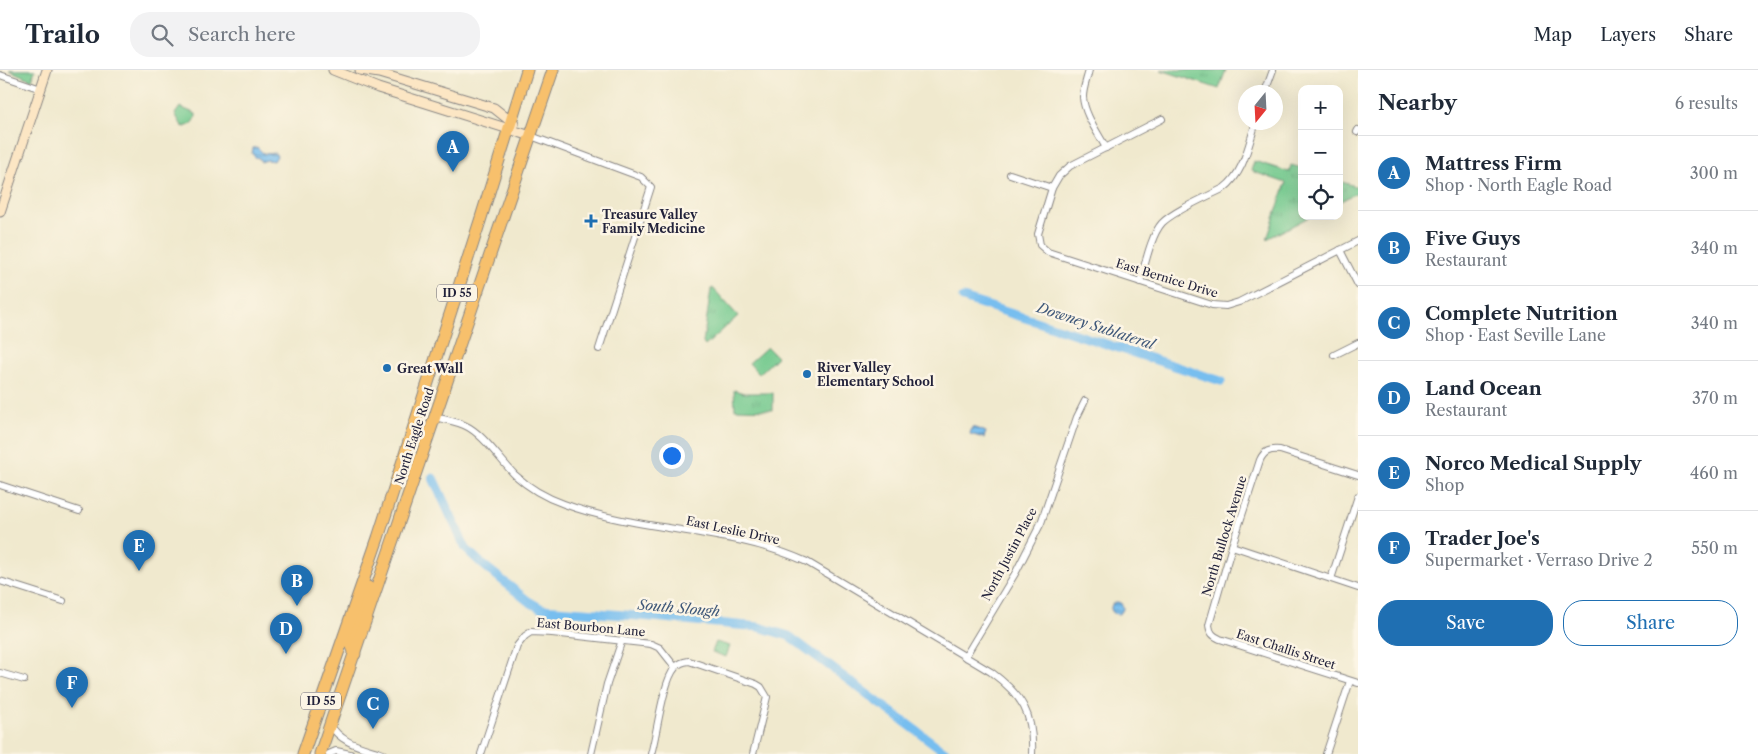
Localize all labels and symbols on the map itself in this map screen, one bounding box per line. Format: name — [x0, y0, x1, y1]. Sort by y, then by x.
north arrow — [1238, 85, 1283, 130]
pin: A — [437, 131, 469, 172]
place label: Treasure Valley Family Medicine — [602, 207, 705, 236]
marker: Treasure Valley Family Medicine — [584, 214, 598, 228]
street label: East Bernice Drive — [1114, 255, 1220, 301]
road number: ID 55 — [437, 284, 477, 302]
water label: Downey Sublateral — [1034, 298, 1159, 354]
place label: River Valley Elementary School — [817, 360, 934, 389]
place label: Great Wall — [397, 361, 463, 376]
marker: Great Wall — [381, 362, 393, 374]
marker: River Valley Elementary School — [801, 368, 813, 380]
street label: North Eagle Road — [391, 385, 437, 486]
your location — [659, 443, 685, 469]
street label: North Bullock Avenue — [1198, 473, 1250, 598]
street label: North Justin Place — [978, 505, 1040, 603]
street label: East Leslie Drive — [685, 513, 781, 547]
pin: E — [123, 530, 155, 571]
pin: B — [281, 565, 313, 606]
water label: South Slough — [636, 595, 721, 621]
pin: D — [270, 613, 302, 654]
street label: East Bourbon Lane — [536, 615, 646, 639]
street label: East Challis Street — [1234, 626, 1338, 672]
pin: F — [56, 667, 88, 708]
pin: C — [357, 688, 389, 729]
road number: ID 55 — [301, 692, 341, 710]

